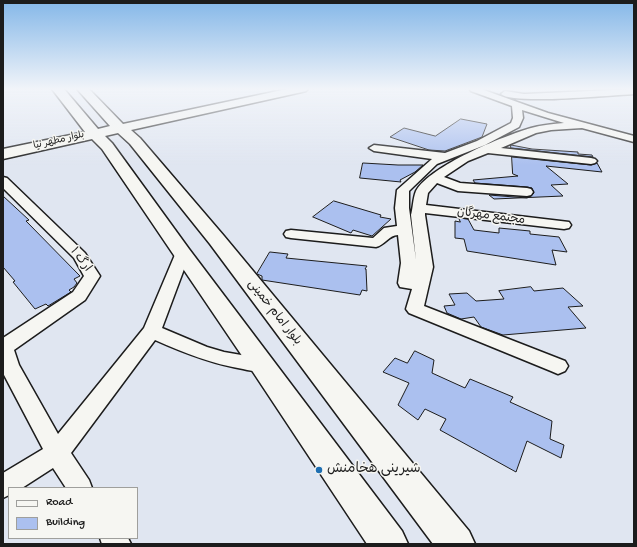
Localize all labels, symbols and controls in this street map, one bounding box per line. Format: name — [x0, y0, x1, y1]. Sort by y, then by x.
street label: بلوار مطهر نیا — [32, 129, 86, 153]
street label: مجتمع مهرگان — [456, 206, 526, 228]
street label: ارگ ۱ — [66, 245, 94, 275]
street label: بلوار امام خمینی — [244, 277, 304, 349]
place label: شیرینی هخامنش — [327, 462, 421, 478]
marker: شیرینی هخامنش — [314, 465, 324, 475]
legend — [8, 487, 138, 539]
text: Road — [46, 496, 72, 510]
text: Building — [46, 516, 85, 530]

